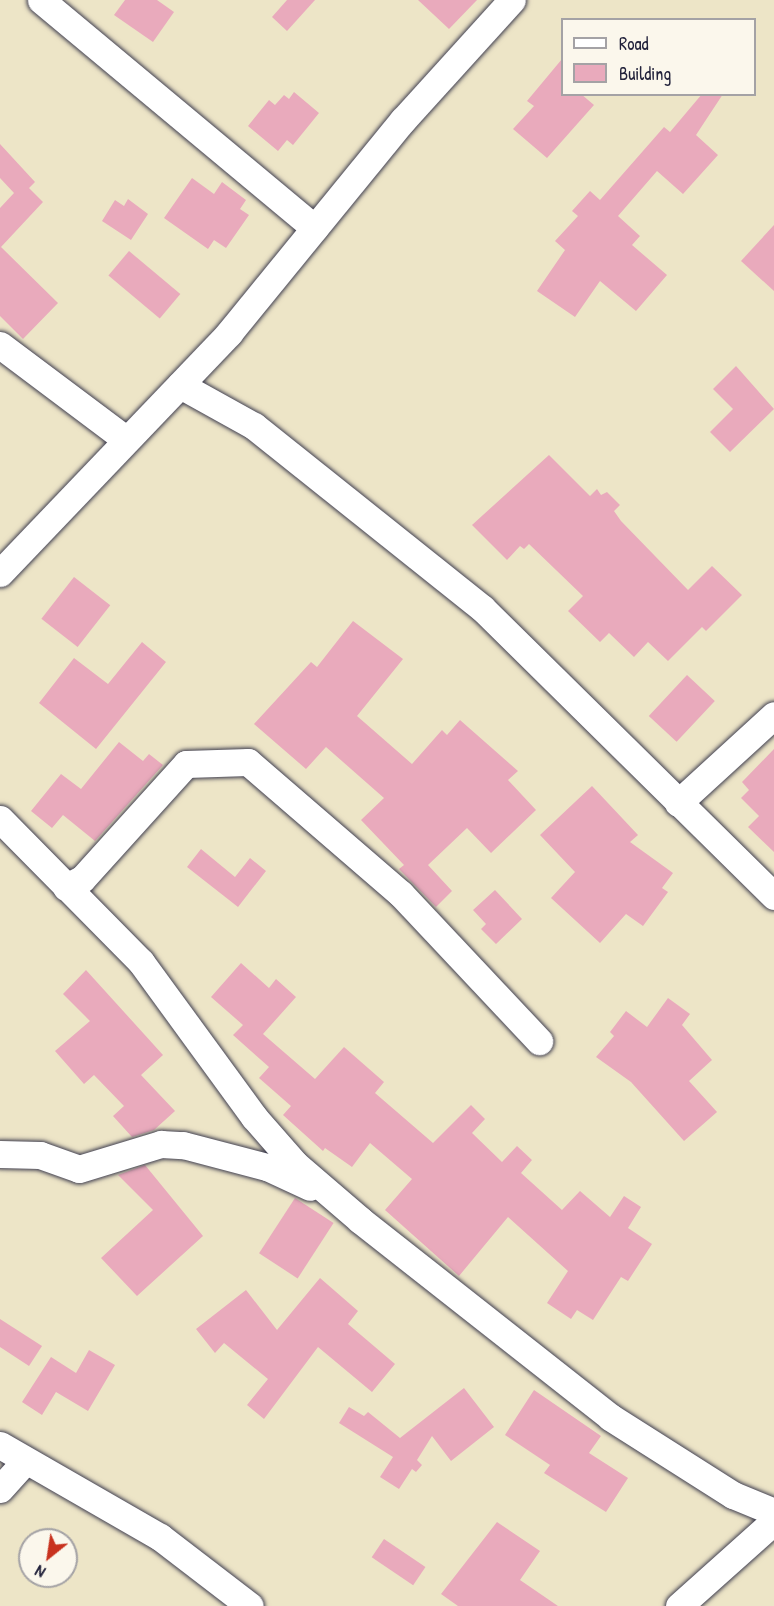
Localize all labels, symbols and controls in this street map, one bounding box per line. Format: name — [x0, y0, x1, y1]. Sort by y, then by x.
legend — [561, 18, 756, 96]
text: Road — [619, 31, 649, 56]
text: Building — [619, 61, 671, 86]
north arrow — [18, 1528, 78, 1588]
text: N — [31, 1560, 49, 1584]

